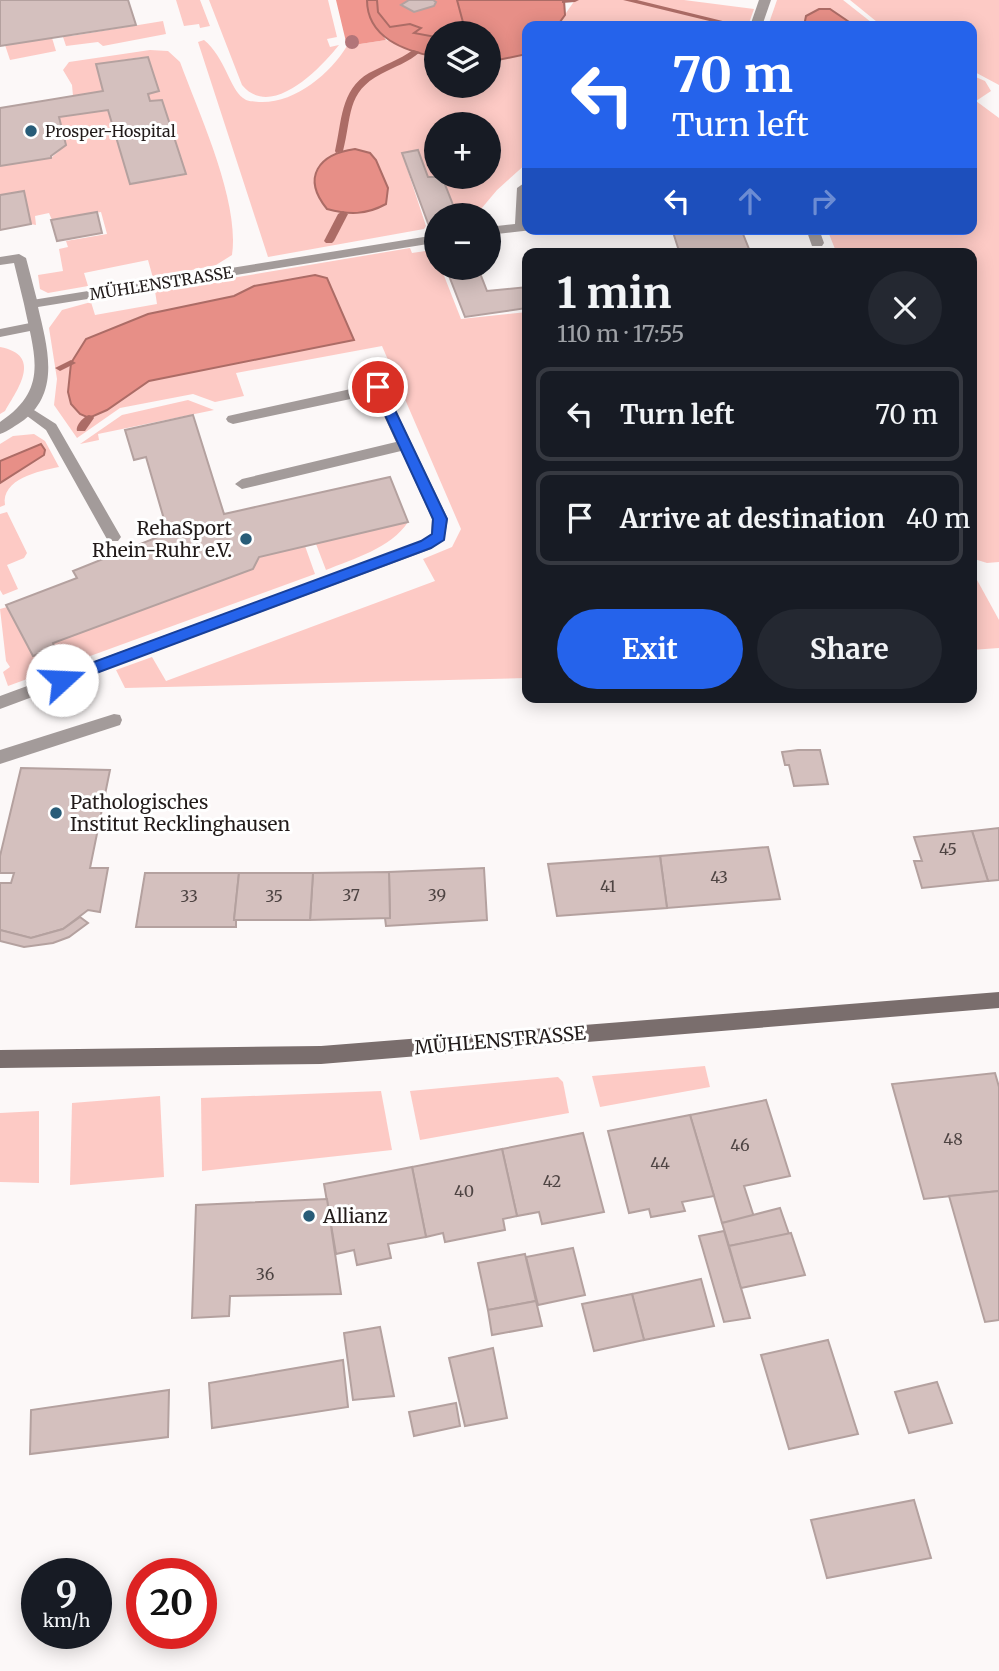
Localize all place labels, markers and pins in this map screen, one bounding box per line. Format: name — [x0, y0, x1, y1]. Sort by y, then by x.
place label: Prosper-Hospital — [45, 121, 176, 141]
marker: Prosper-Hospital — [23, 123, 39, 139]
pin — [348, 357, 408, 417]
place label: RehaSport Rhein-Ruhr e.V. — [92, 516, 233, 562]
marker: RehaSport Rhein-Ruhr e.V. — [238, 531, 254, 547]
place label: Pathologisches Institut Recklinghausen — [70, 790, 290, 836]
marker: Pathologisches Institut Recklinghausen — [48, 805, 64, 821]
place label: Allianz — [322, 1204, 388, 1228]
marker: Allianz — [301, 1208, 317, 1224]

